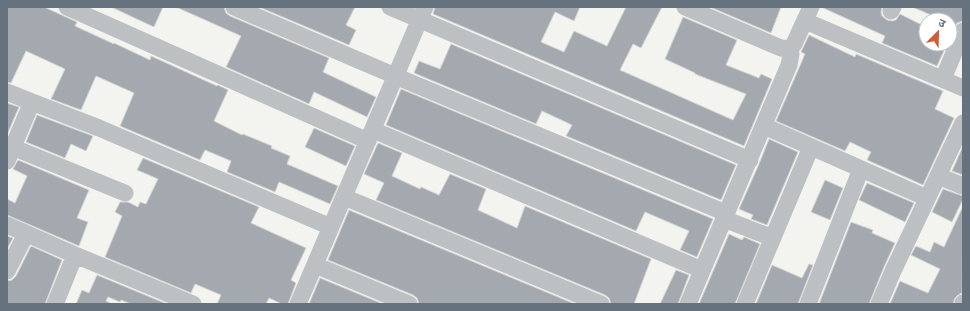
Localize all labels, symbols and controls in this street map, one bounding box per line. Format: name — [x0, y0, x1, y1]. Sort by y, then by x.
north arrow — [918, 12, 958, 52]
text: उ — [936, 14, 949, 32]

